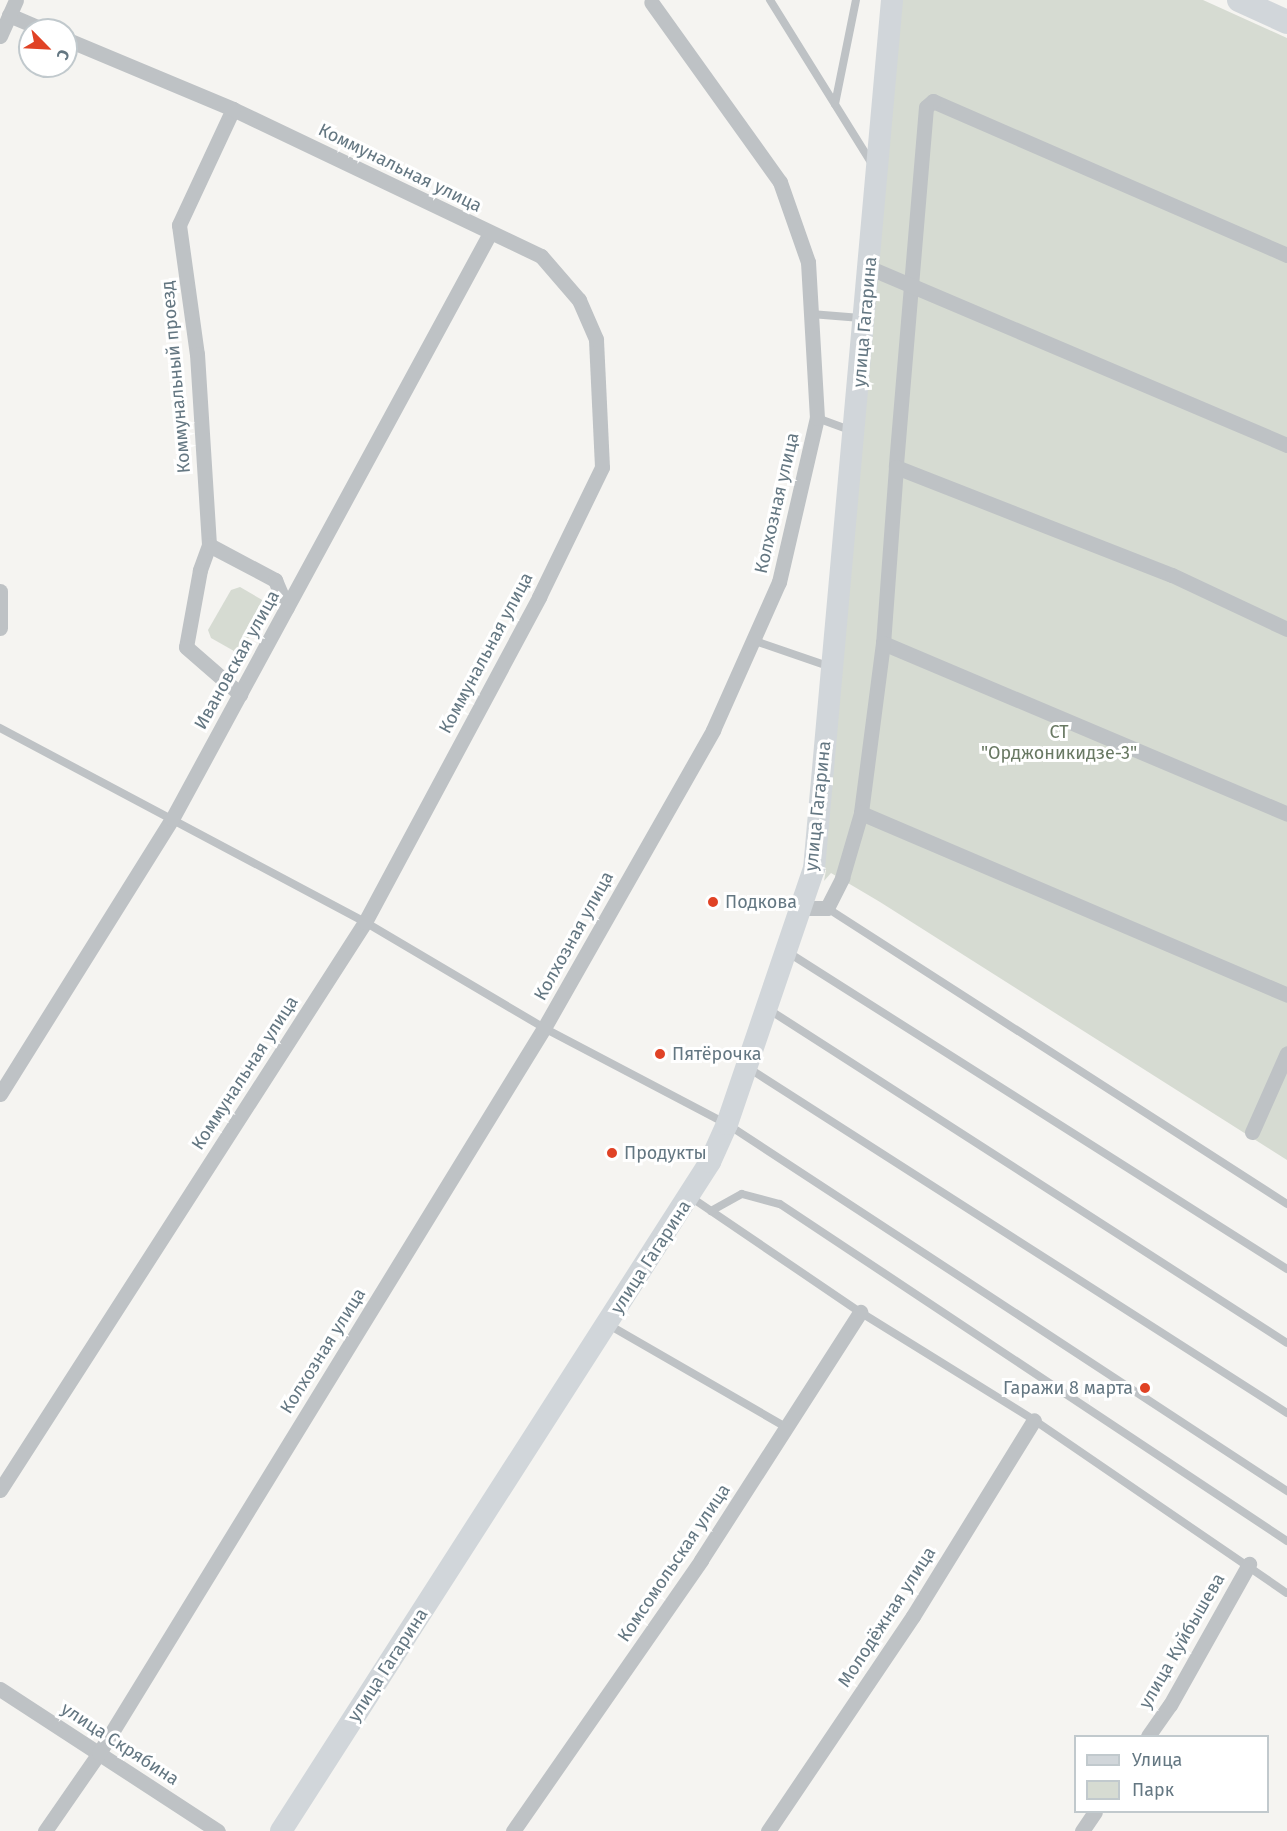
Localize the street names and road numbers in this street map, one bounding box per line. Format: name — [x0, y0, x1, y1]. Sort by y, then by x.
street label: Коммунальная улица — [315, 119, 485, 217]
street label: улица Гагарина — [849, 256, 881, 388]
street label: Коммунальный проезд — [157, 280, 195, 474]
street label: Колхозная улица — [750, 430, 804, 576]
street label: Коммунальная улица — [434, 569, 538, 737]
street label: Ивановская улица — [190, 587, 284, 733]
street label: улица Гагарина — [800, 740, 836, 872]
street label: Колхозная улица — [530, 868, 618, 1004]
street label: Коммунальная улица — [187, 992, 303, 1154]
street label: улица Гагарина — [606, 1196, 696, 1318]
street label: Колхозная улица — [276, 1284, 370, 1418]
street label: Комсомольская улица — [613, 1480, 735, 1646]
street label: Молодёжная улица — [834, 1543, 940, 1691]
street label: улица Куйбышева — [1135, 1570, 1229, 1712]
street label: улица Гагарина — [343, 1604, 433, 1726]
street label: улица Скрябина — [57, 1698, 183, 1790]

